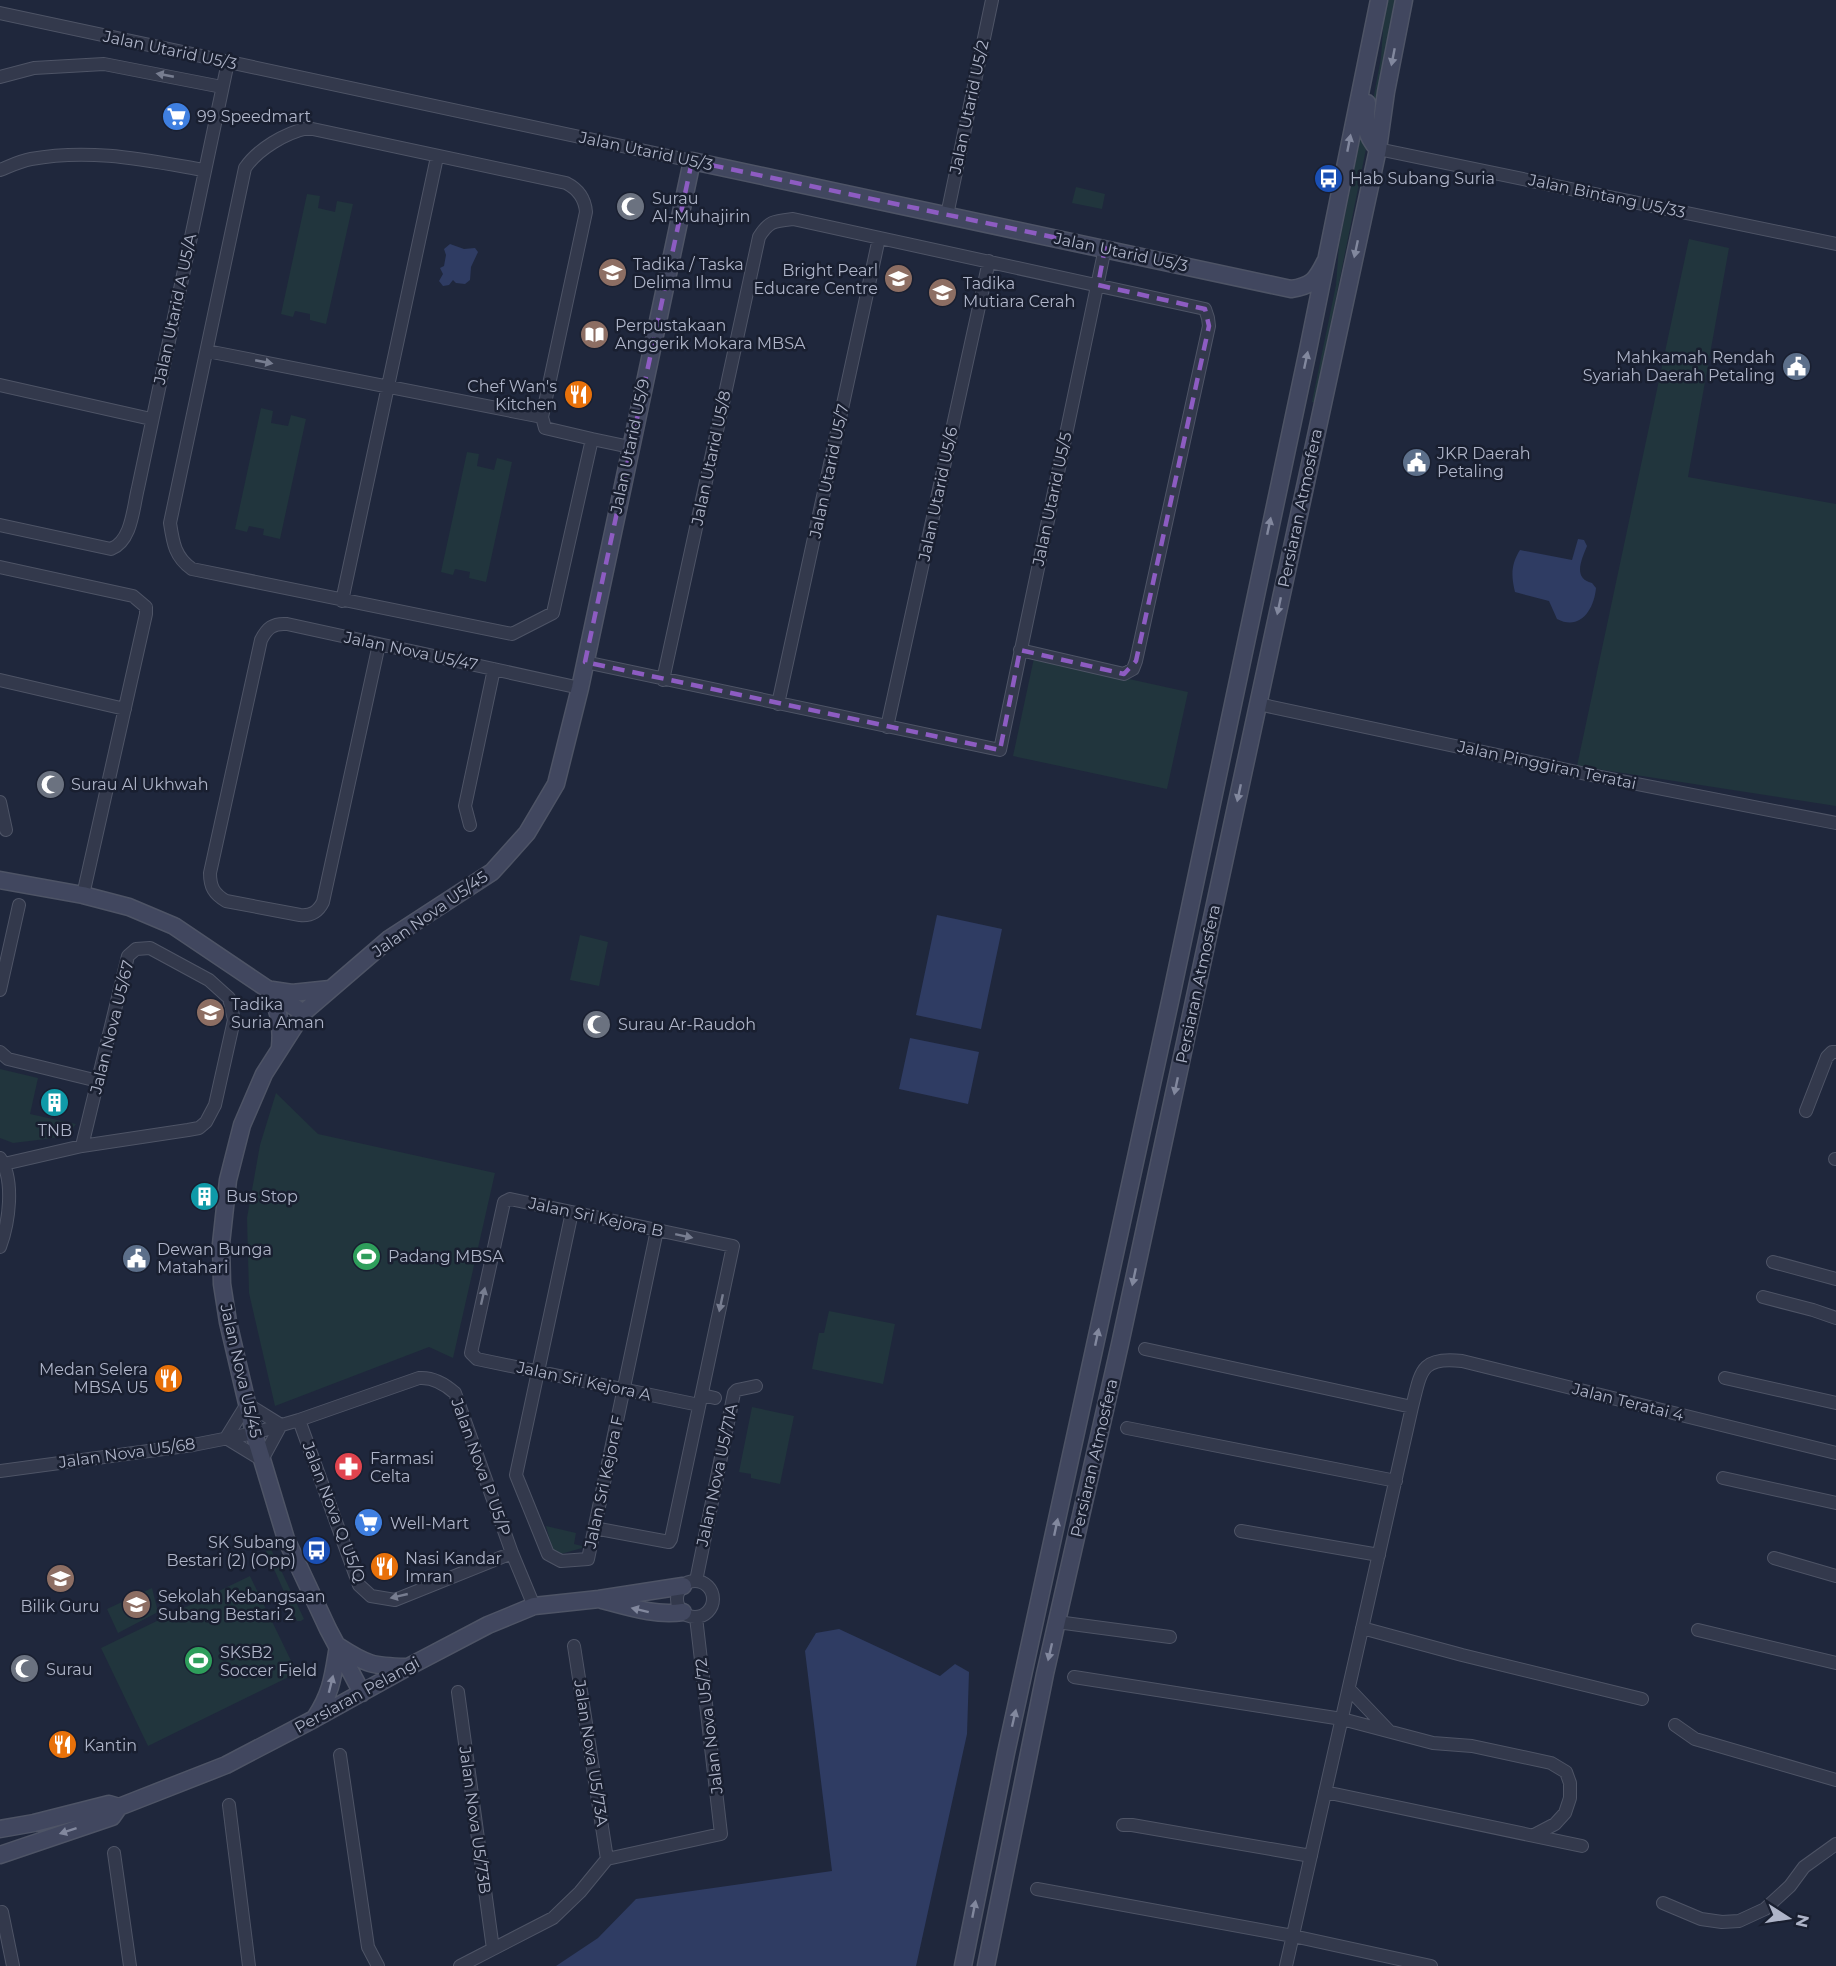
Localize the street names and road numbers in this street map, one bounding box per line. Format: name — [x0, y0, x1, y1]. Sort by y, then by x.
street label: Jalan Utarid U5/3 — [100, 26, 239, 73]
street label: Jalan Utarid U5/2 — [945, 38, 992, 177]
street label: Jalan Utarid U5/3 — [576, 127, 715, 174]
street label: Jalan Bintang U5/33 — [1526, 170, 1687, 222]
street label: Jalan Utarid U5/3 — [1051, 228, 1190, 275]
street label: Jalan Utarid A U5/A — [150, 231, 200, 387]
street label: Jalan Utarid U5/9 — [606, 377, 654, 516]
street label: Jalan Utarid U5/8 — [687, 389, 735, 528]
street label: Jalan Utarid U5/7 — [805, 402, 853, 541]
street label: Jalan Utarid U5/6 — [914, 425, 962, 564]
street label: Persiaran Atmosfera — [1274, 427, 1326, 589]
street label: Jalan Utarid U5/5 — [1028, 430, 1075, 569]
street label: Jalan Nova U5/47 — [341, 627, 480, 674]
street label: Jalan Pinggiran Teratai — [1455, 737, 1638, 793]
street label: Jalan Nova U5/45 — [368, 867, 491, 962]
street label: Persiaran Atmosfera — [1172, 903, 1224, 1065]
street label: Jalan Nova U5/67 — [86, 958, 138, 1097]
street label: Jalan Sri Kejora B — [526, 1193, 665, 1241]
street label: Jalan Nova U5/45 — [216, 1301, 266, 1440]
street label: Jalan Sri Kejora A — [514, 1357, 653, 1405]
street label: Persiaran Atmosfera — [1067, 1377, 1121, 1539]
street label: Jalan Teratai 4 — [1569, 1379, 1686, 1425]
street label: Jalan Nova P U5/P — [447, 1395, 515, 1539]
street label: Jalan Nova U5/71A — [692, 1402, 741, 1549]
street label: Jalan Sri Kejora F — [580, 1414, 627, 1551]
street label: Jalan Nova U5/68 — [56, 1434, 197, 1472]
street label: Jalan Nova Q U5/Q — [298, 1438, 370, 1585]
street label: Persiaran Pelangi — [291, 1653, 423, 1737]
street label: Jalan Nova U5/72 — [691, 1657, 727, 1796]
street label: Jalan Nova U5/73A — [570, 1677, 612, 1828]
street label: Jalan Nova U5/73B — [455, 1744, 495, 1895]

